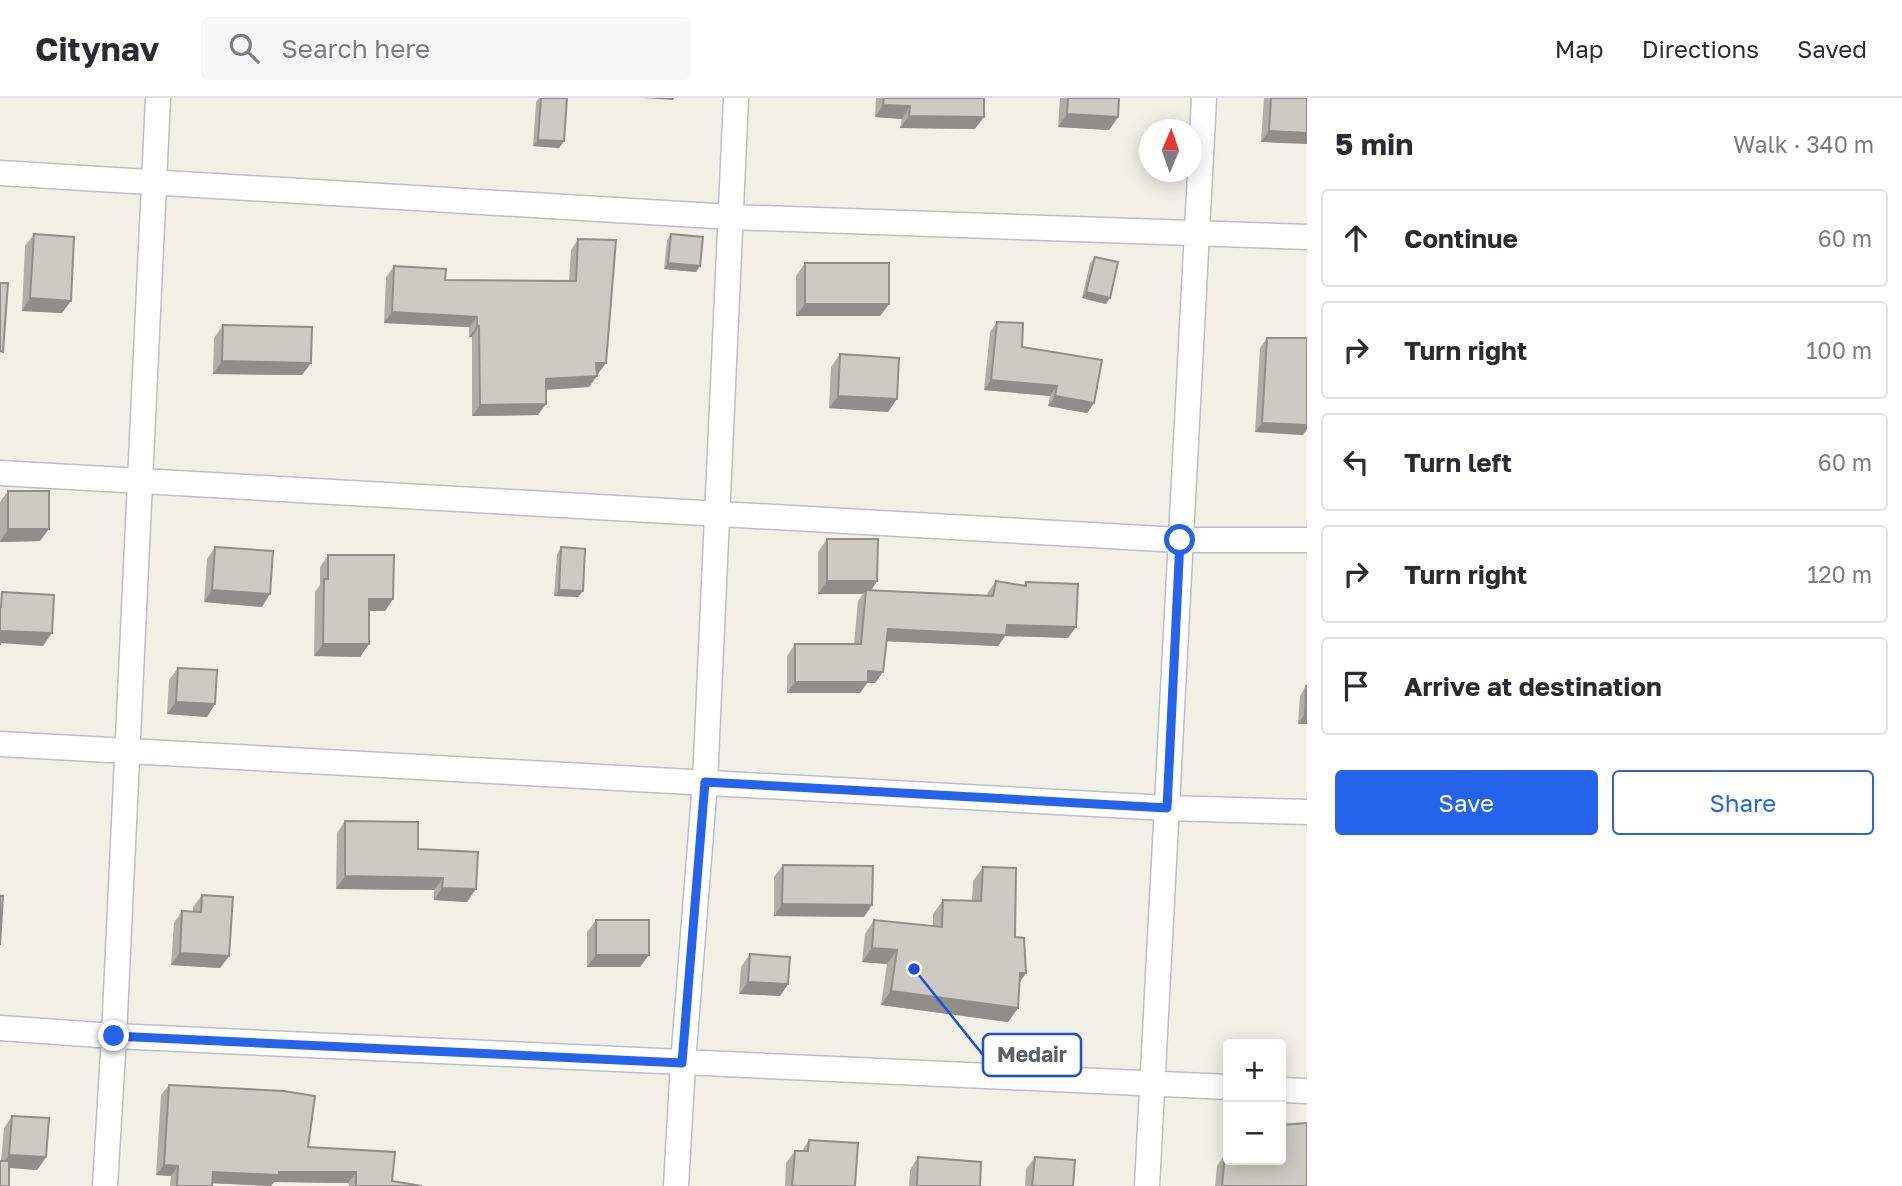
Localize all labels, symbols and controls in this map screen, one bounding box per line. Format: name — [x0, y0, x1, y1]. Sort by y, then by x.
search box — [201, 17, 691, 80]
text: Citynav — [35, 29, 159, 68]
icon: search — [225, 29, 263, 67]
text: Search here — [281, 33, 430, 64]
text: Map — [1555, 34, 1604, 63]
text: Directions — [1642, 34, 1759, 63]
text: Saved — [1797, 34, 1867, 63]
north arrow — [1139, 119, 1202, 182]
text: 5 min — [1335, 126, 1413, 162]
text: Walk · 340 m — [1733, 130, 1874, 158]
icon: ahead — [1337, 219, 1375, 257]
text: Continue — [1404, 223, 1518, 254]
text: 60 m — [1818, 224, 1872, 252]
icon: right — [1337, 331, 1375, 369]
text: Turn right — [1404, 335, 1527, 366]
text: 100 m — [1806, 336, 1872, 364]
icon: left — [1337, 443, 1375, 481]
text: Turn left — [1404, 447, 1512, 478]
text: 60 m — [1818, 448, 1872, 476]
route start — [1164, 524, 1195, 555]
icon: right — [1337, 555, 1375, 593]
text: Turn right — [1404, 559, 1527, 590]
text: 120 m — [1807, 560, 1872, 588]
icon: arrive — [1337, 667, 1375, 705]
text: Arrive at destination — [1404, 671, 1662, 702]
button: Save — [1335, 770, 1598, 835]
button: Share — [1612, 770, 1874, 835]
route end — [98, 1020, 129, 1051]
callout: Medair — [983, 1034, 1081, 1076]
map controls — [1223, 1039, 1286, 1165]
button: + — [1223, 1039, 1286, 1102]
text: Medair — [997, 1041, 1067, 1067]
button: − — [1223, 1102, 1286, 1165]

